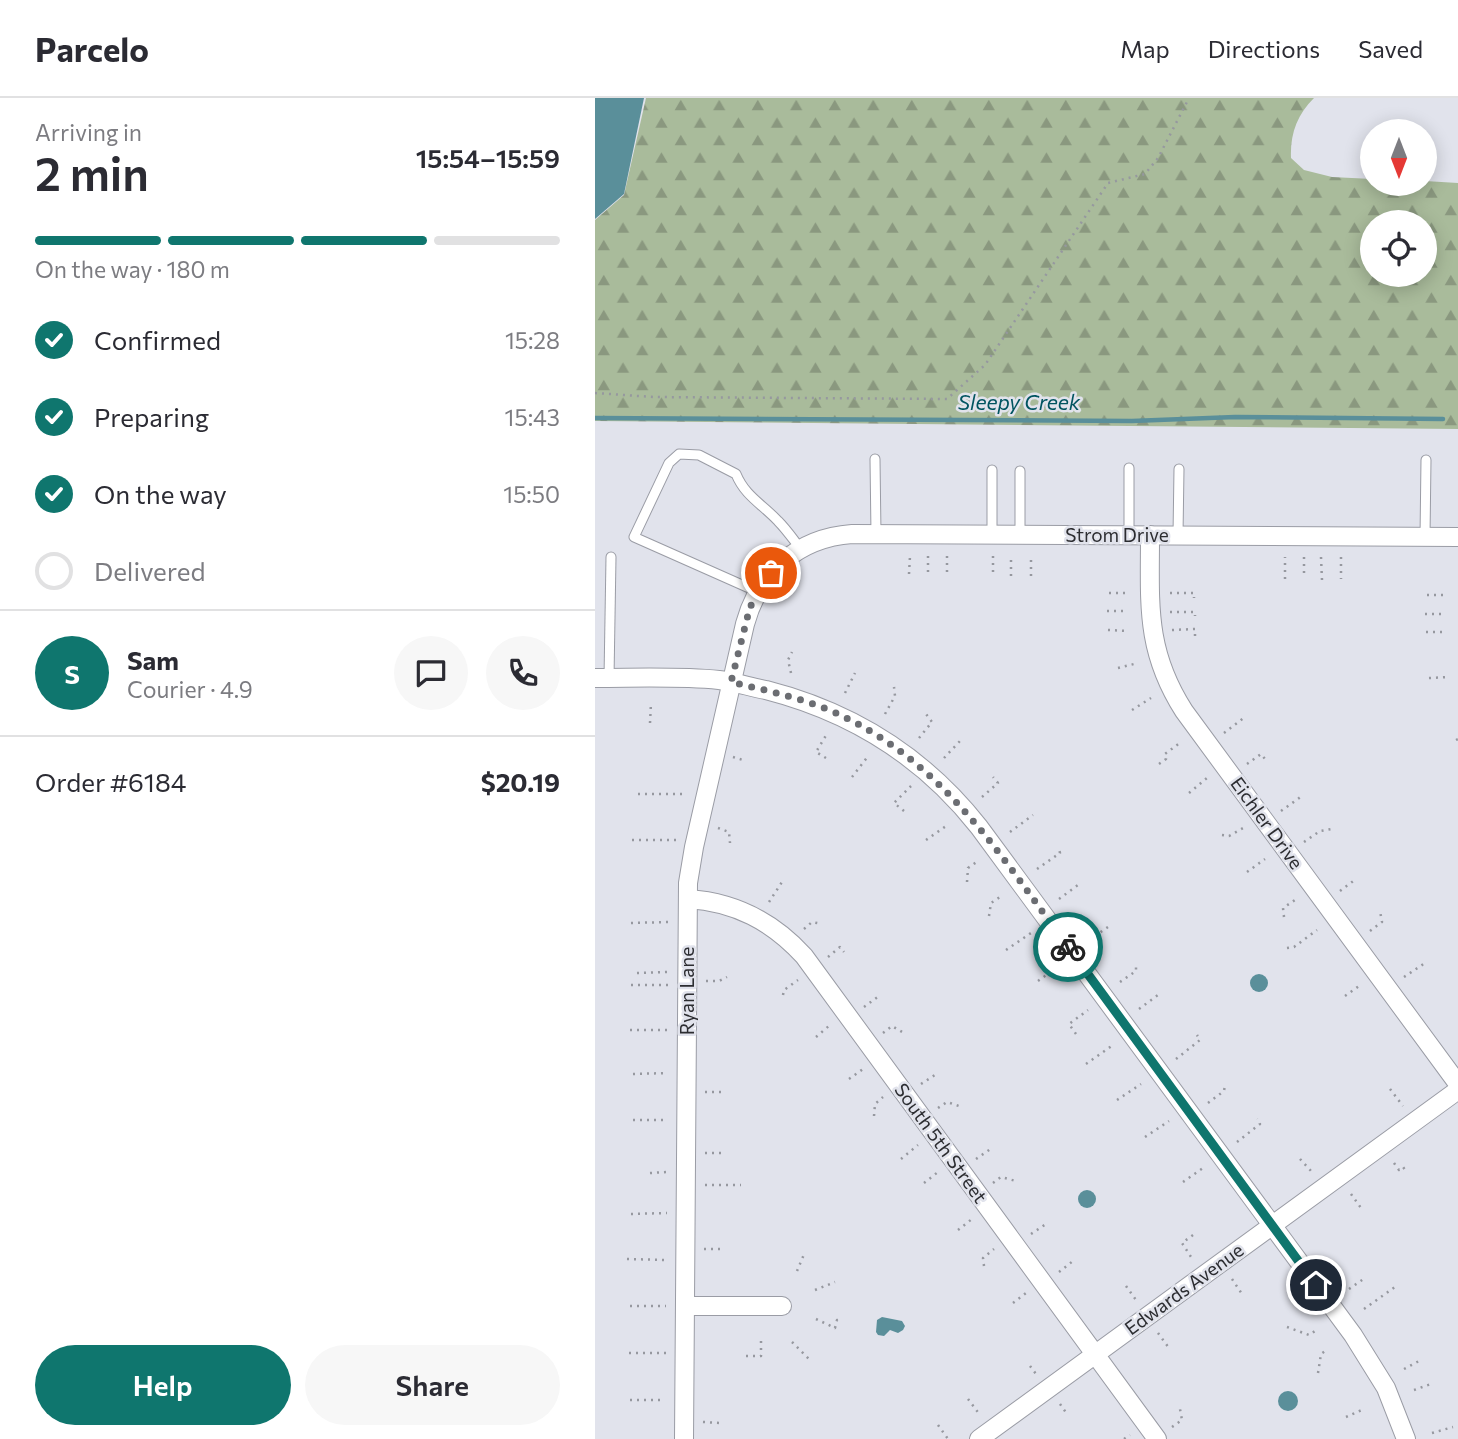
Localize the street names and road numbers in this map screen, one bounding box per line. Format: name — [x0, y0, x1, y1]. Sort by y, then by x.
street label: Strom Drive — [1065, 523, 1169, 546]
street label: Eichler Drive — [1226, 772, 1309, 873]
street label: Ryan Lane — [675, 947, 698, 1035]
street label: South 5th Street — [890, 1078, 993, 1207]
street label: Edwards Avenue — [1120, 1238, 1248, 1339]

